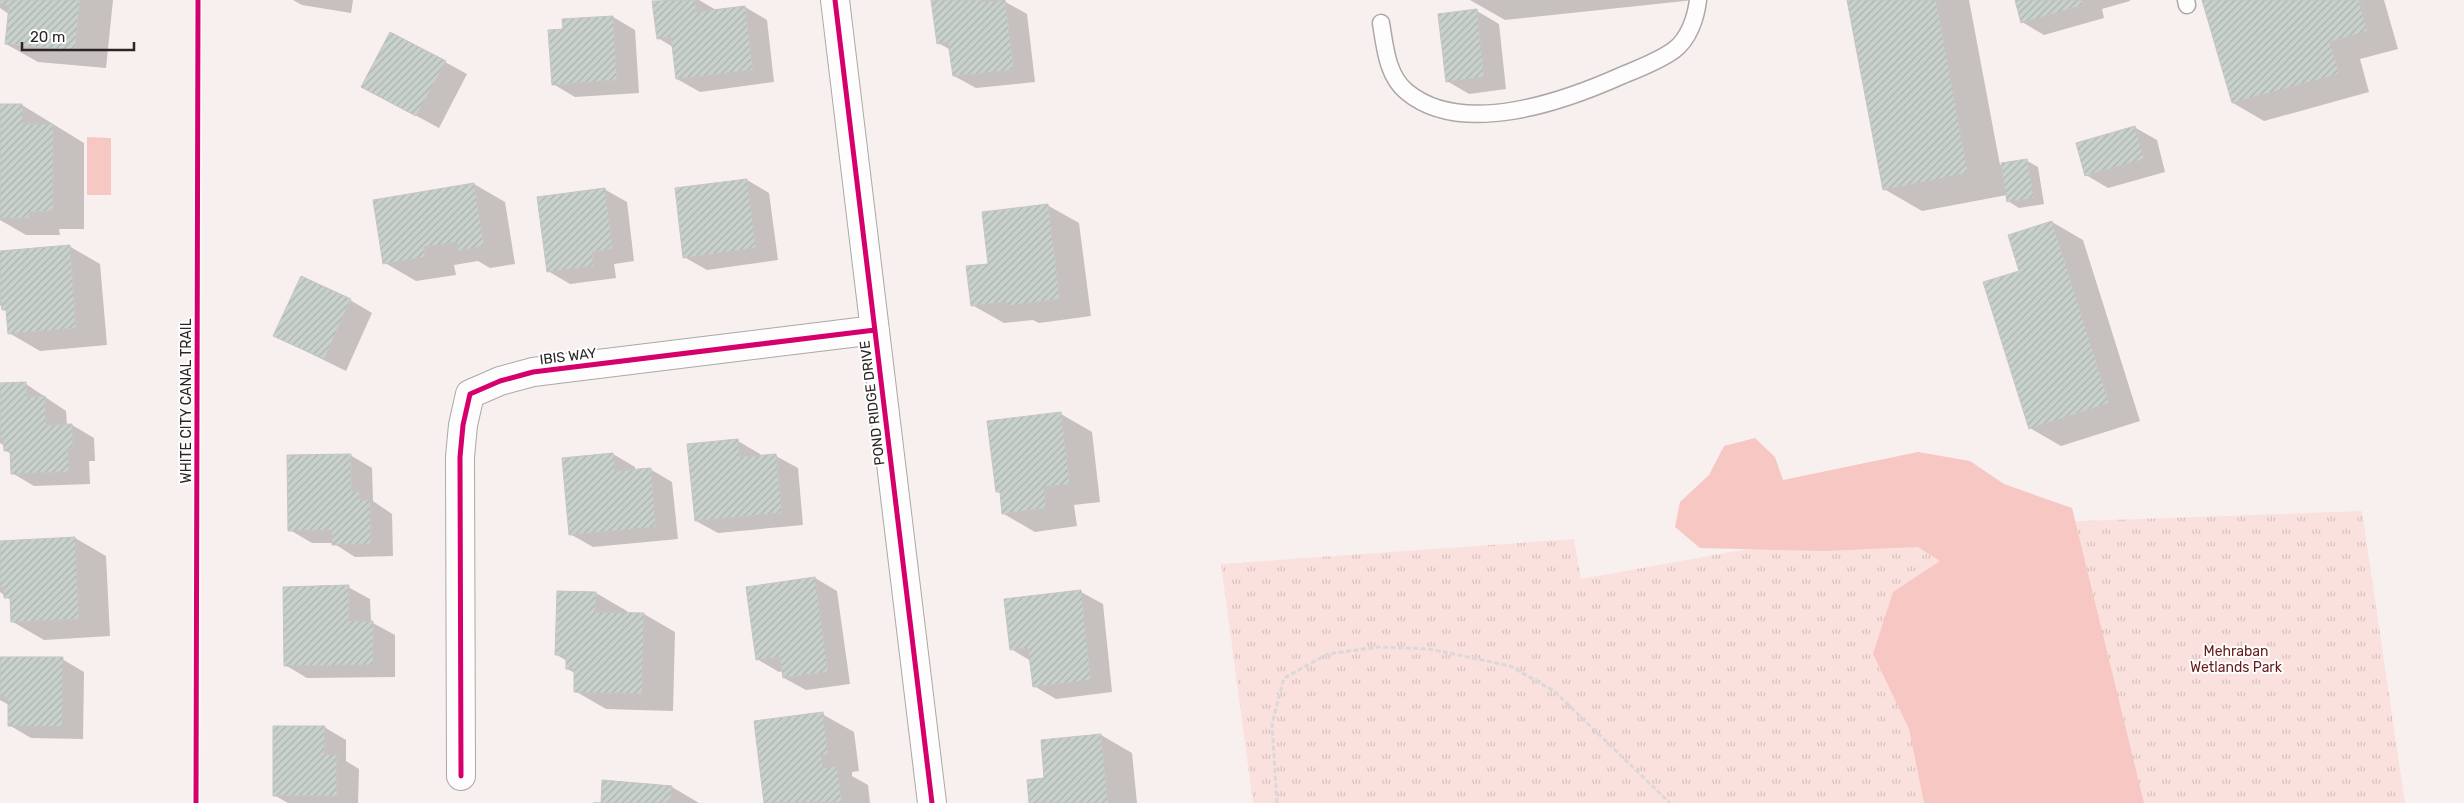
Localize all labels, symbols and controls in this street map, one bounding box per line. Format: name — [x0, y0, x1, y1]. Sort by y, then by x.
scale bar — [22, 20, 135, 52]
text: 20 m — [30, 28, 65, 46]
street label: WHITE CITY CANAL TRAIL — [178, 318, 195, 484]
street label: POND RIDGE DRIVE — [856, 340, 889, 466]
street label: IBIS WAY — [539, 345, 597, 368]
park label: Mehraban Wetlands Park — [2190, 643, 2283, 676]

